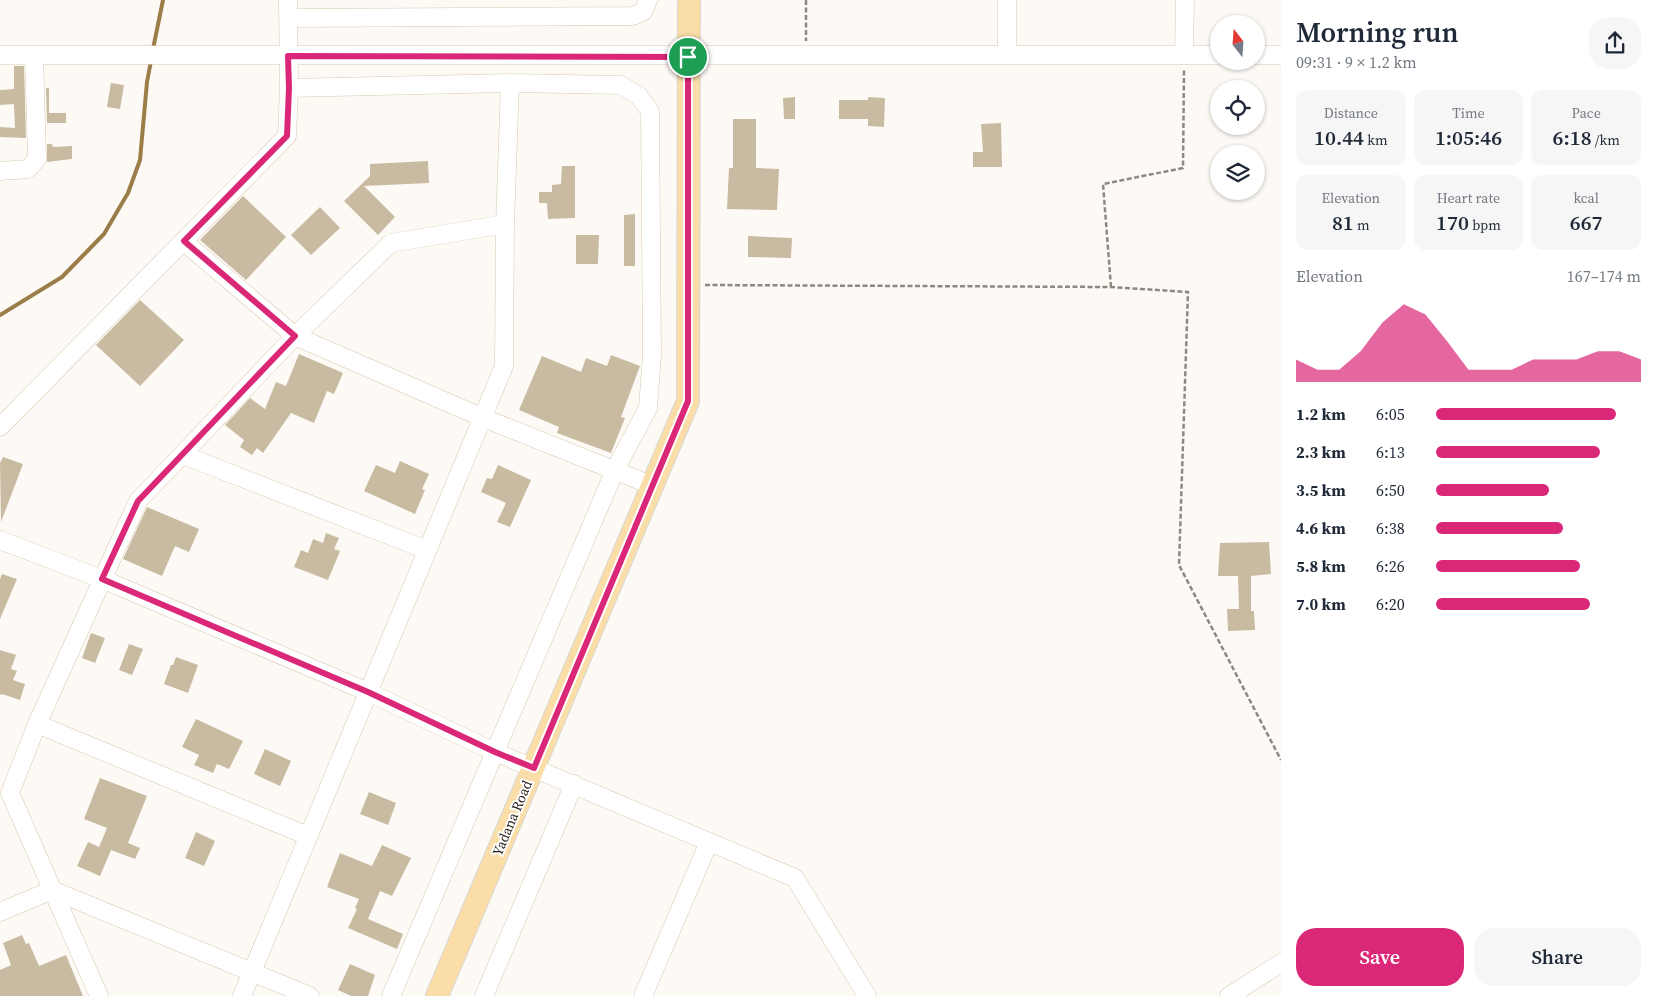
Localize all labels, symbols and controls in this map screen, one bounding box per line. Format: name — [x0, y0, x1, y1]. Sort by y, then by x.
text: Morning run — [1296, 13, 1459, 51]
north arrow — [1210, 15, 1265, 70]
map controls — [1210, 15, 1265, 200]
button: share — [1589, 17, 1641, 69]
pin — [667, 36, 709, 78]
icon: arrive — [674, 43, 702, 71]
text: 09:31 · 9 × 1.2 km — [1296, 51, 1417, 73]
button: locate — [1210, 80, 1265, 135]
text: Distance — [1324, 103, 1378, 123]
text: Time — [1452, 103, 1485, 123]
text: Pace — [1571, 103, 1601, 123]
text: 10.44 — [1314, 123, 1364, 152]
text: 1:05:46 — [1435, 123, 1502, 152]
text: 6:18 — [1553, 123, 1592, 152]
text: km — [1364, 130, 1388, 150]
text: /km — [1592, 130, 1620, 150]
button: layers — [1210, 145, 1265, 200]
text: Elevation — [1322, 188, 1380, 208]
text: Heart rate — [1437, 188, 1500, 208]
text: kcal — [1573, 188, 1599, 208]
text: 81 — [1332, 208, 1354, 237]
text: 170 — [1436, 208, 1469, 237]
text: 667 — [1570, 208, 1603, 237]
text: m — [1354, 215, 1370, 235]
text: bpm — [1469, 215, 1501, 235]
text: Elevation — [1296, 265, 1363, 287]
text: 167–174 m — [1567, 265, 1641, 287]
text: 1.2 km — [1296, 403, 1346, 425]
text: 6:05 — [1376, 403, 1405, 425]
text: 2.3 km — [1296, 441, 1346, 463]
text: 6:13 — [1376, 441, 1405, 463]
text: 3.5 km — [1296, 479, 1346, 501]
text: 6:50 — [1376, 479, 1405, 501]
text: 4.6 km — [1296, 517, 1346, 539]
text: 6:38 — [1376, 517, 1405, 539]
text: 5.8 km — [1296, 555, 1346, 577]
text: 6:26 — [1376, 555, 1405, 577]
text: 7.0 km — [1296, 593, 1346, 615]
text: 6:20 — [1376, 593, 1405, 615]
street label: Yadana Road — [487, 777, 537, 859]
button: Save — [1296, 928, 1464, 986]
button: Share — [1474, 928, 1641, 986]

